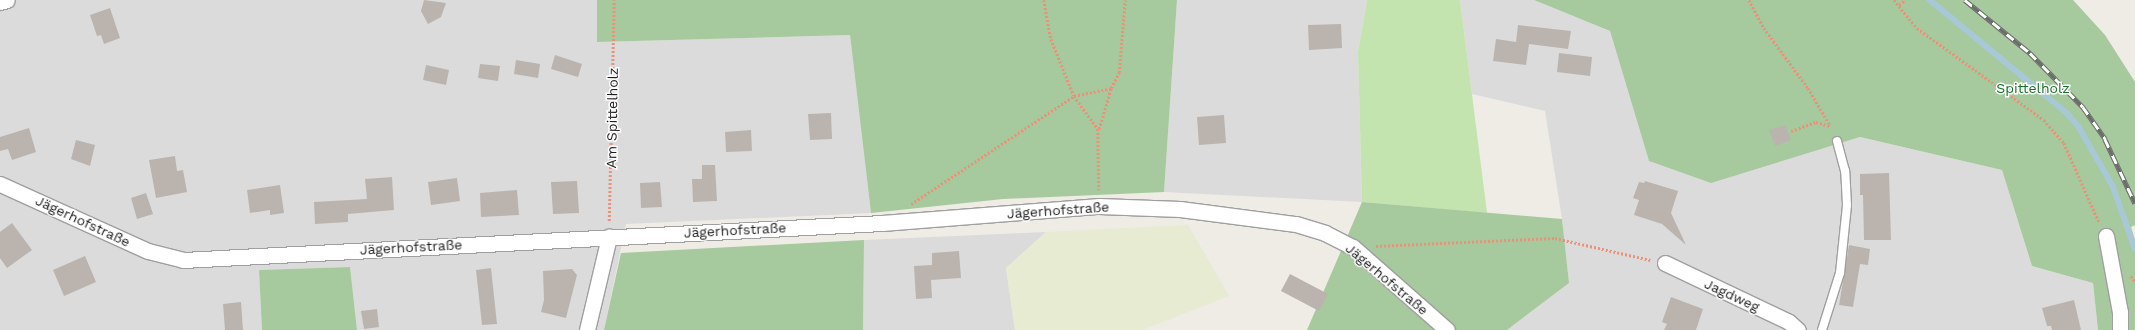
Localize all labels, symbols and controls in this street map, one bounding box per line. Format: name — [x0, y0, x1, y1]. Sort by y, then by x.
street label: Am Spittelholz — [603, 67, 621, 169]
park label: Spittelholz — [1996, 80, 2070, 96]
street label: Jägerhofstraße — [33, 192, 133, 250]
street label: Jägerhofstraße — [1006, 198, 1110, 222]
street label: Jägerhofstraße — [683, 219, 787, 241]
street label: Jägerhofstraße — [359, 236, 463, 258]
street label: Jägerhofstraße — [1342, 240, 1432, 318]
street label: Jagdweg — [1702, 275, 1762, 315]

